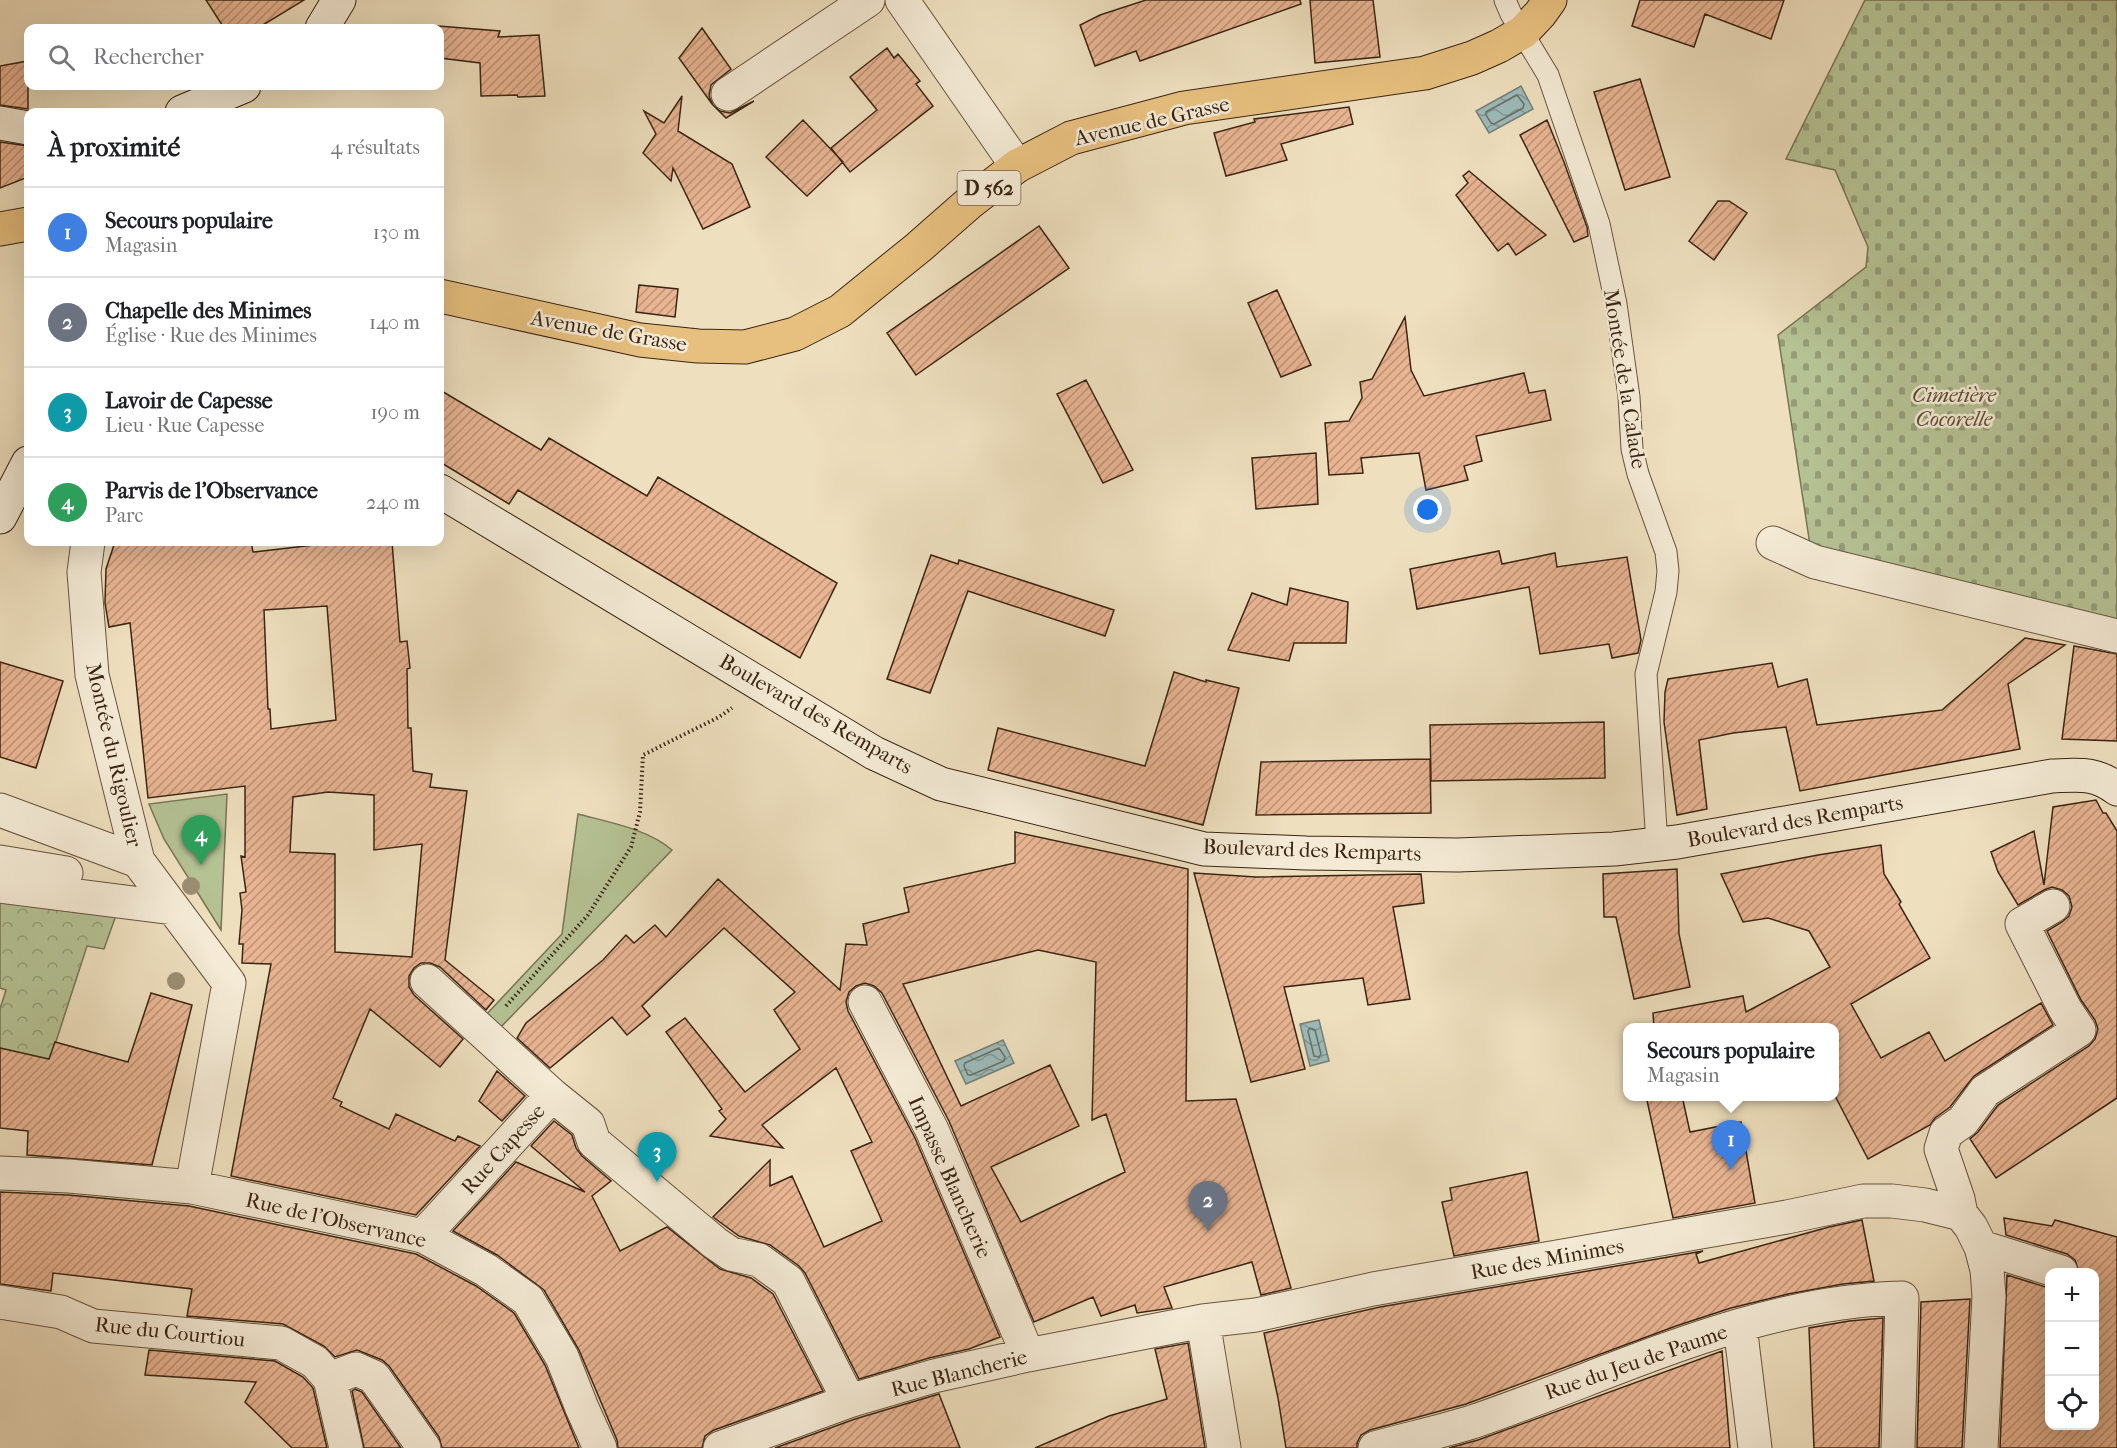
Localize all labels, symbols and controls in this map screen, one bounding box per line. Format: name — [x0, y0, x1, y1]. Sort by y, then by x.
search box — [24, 24, 444, 90]
icon: search — [45, 41, 78, 74]
text: Rechercher — [93, 44, 204, 70]
street label: Avenue de Grasse — [1071, 92, 1232, 151]
text: À proximité — [48, 132, 180, 163]
text: 4 résultats — [331, 136, 420, 159]
road number: D 562 — [958, 171, 1020, 205]
text: Secours populaire — [105, 208, 273, 234]
text: 1 — [64, 221, 71, 244]
text: 130 m — [373, 221, 420, 244]
text: Magasin — [105, 234, 177, 257]
street label: Montée de la Calade — [1599, 287, 1651, 471]
text: Chapelle des Minimes — [105, 298, 311, 324]
street label: Avenue de Grasse — [528, 305, 689, 357]
text: 2 — [62, 311, 73, 334]
text: 140 m — [369, 311, 420, 334]
text: Église · Rue des Minimes — [105, 324, 317, 347]
park label: Cimetière Cocorelle — [1912, 383, 1997, 431]
text: Lavoir de Capesse — [105, 388, 273, 414]
text: 3 — [63, 401, 72, 424]
text: 190 m — [370, 401, 420, 424]
text: Lieu · Rue Capesse — [105, 414, 264, 437]
text: Parvis de l'Observance — [105, 478, 318, 504]
text: 4 — [62, 491, 73, 514]
text: 240 m — [366, 491, 420, 514]
your location — [1413, 495, 1442, 524]
text: Parc — [105, 504, 143, 527]
street label: Boulevard des Remparts — [715, 649, 917, 779]
street label: Montée du Rigoulier — [81, 661, 147, 849]
street label: Boulevard des Remparts — [1685, 790, 1905, 852]
pin: 4 — [182, 816, 220, 865]
street label: Boulevard des Remparts — [1202, 834, 1422, 866]
popup — [1623, 1023, 1839, 1101]
text: Secours populaire — [1647, 1038, 1815, 1064]
text: Magasin — [1647, 1064, 1720, 1087]
street label: Impasse Blancherie — [903, 1092, 997, 1262]
street label: Rue Capesse — [456, 1099, 550, 1199]
pin: 1 — [1712, 1120, 1750, 1170]
pin: 3 — [638, 1132, 676, 1182]
pin: 2 — [1188, 1182, 1228, 1231]
street label: Rue de l'Observance — [243, 1188, 429, 1252]
street label: Rue des Minimes — [1469, 1234, 1626, 1284]
map controls — [2045, 1268, 2099, 1430]
button: + — [2045, 1268, 2099, 1322]
street label: Rue du Courtiou — [94, 1312, 246, 1352]
street label: Rue du Jeu de Paume — [1542, 1319, 1730, 1405]
button: − — [2045, 1322, 2099, 1376]
street label: Rue Blancherie — [888, 1344, 1030, 1402]
button: locate — [2045, 1376, 2099, 1430]

